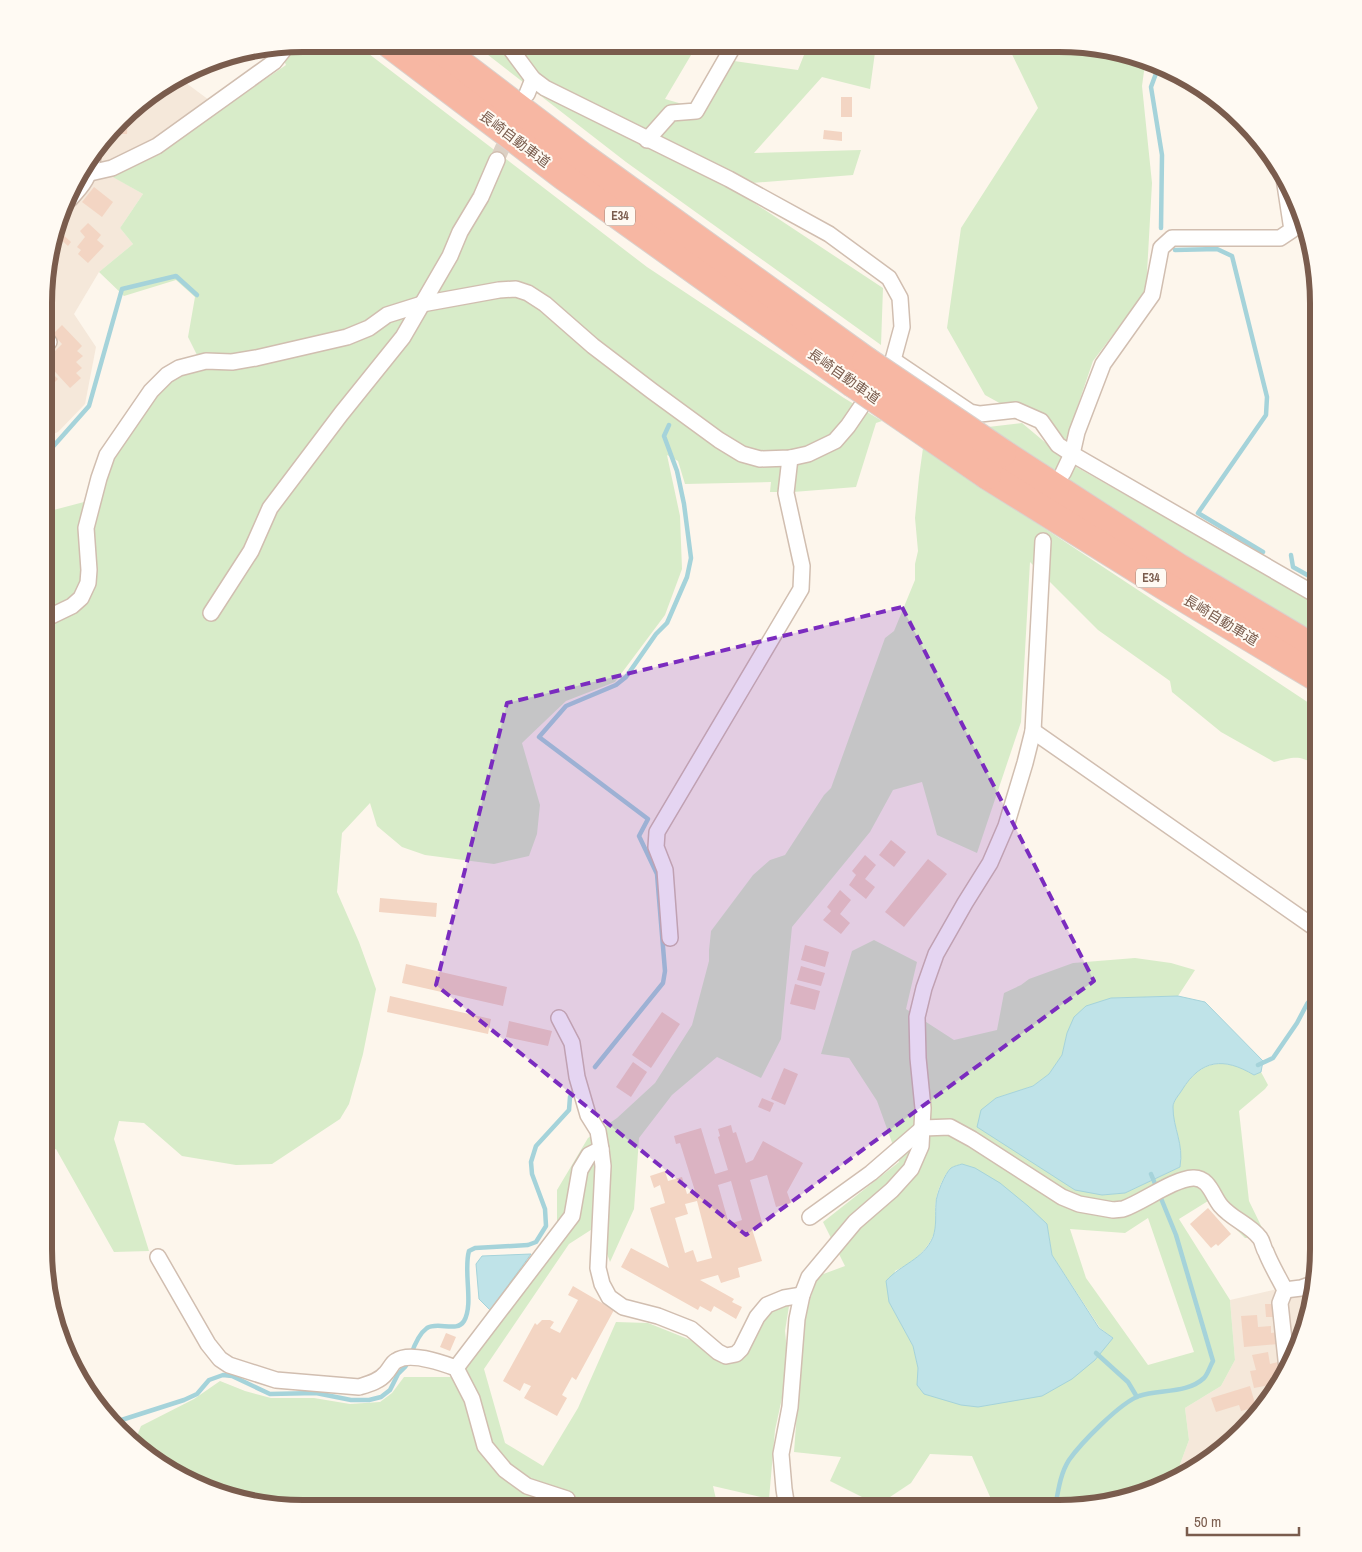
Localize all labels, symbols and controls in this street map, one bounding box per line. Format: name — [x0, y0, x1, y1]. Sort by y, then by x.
street label: 長崎自動車道 — [476, 107, 554, 171]
road number: E34 — [605, 207, 635, 226]
street label: 長崎自動車道 — [804, 345, 884, 407]
road number: E34 — [1136, 568, 1166, 588]
street label: 長崎自動車道 — [1180, 591, 1262, 649]
scale bar — [1187, 1504, 1300, 1536]
text: 50 m — [1194, 1511, 1221, 1532]

